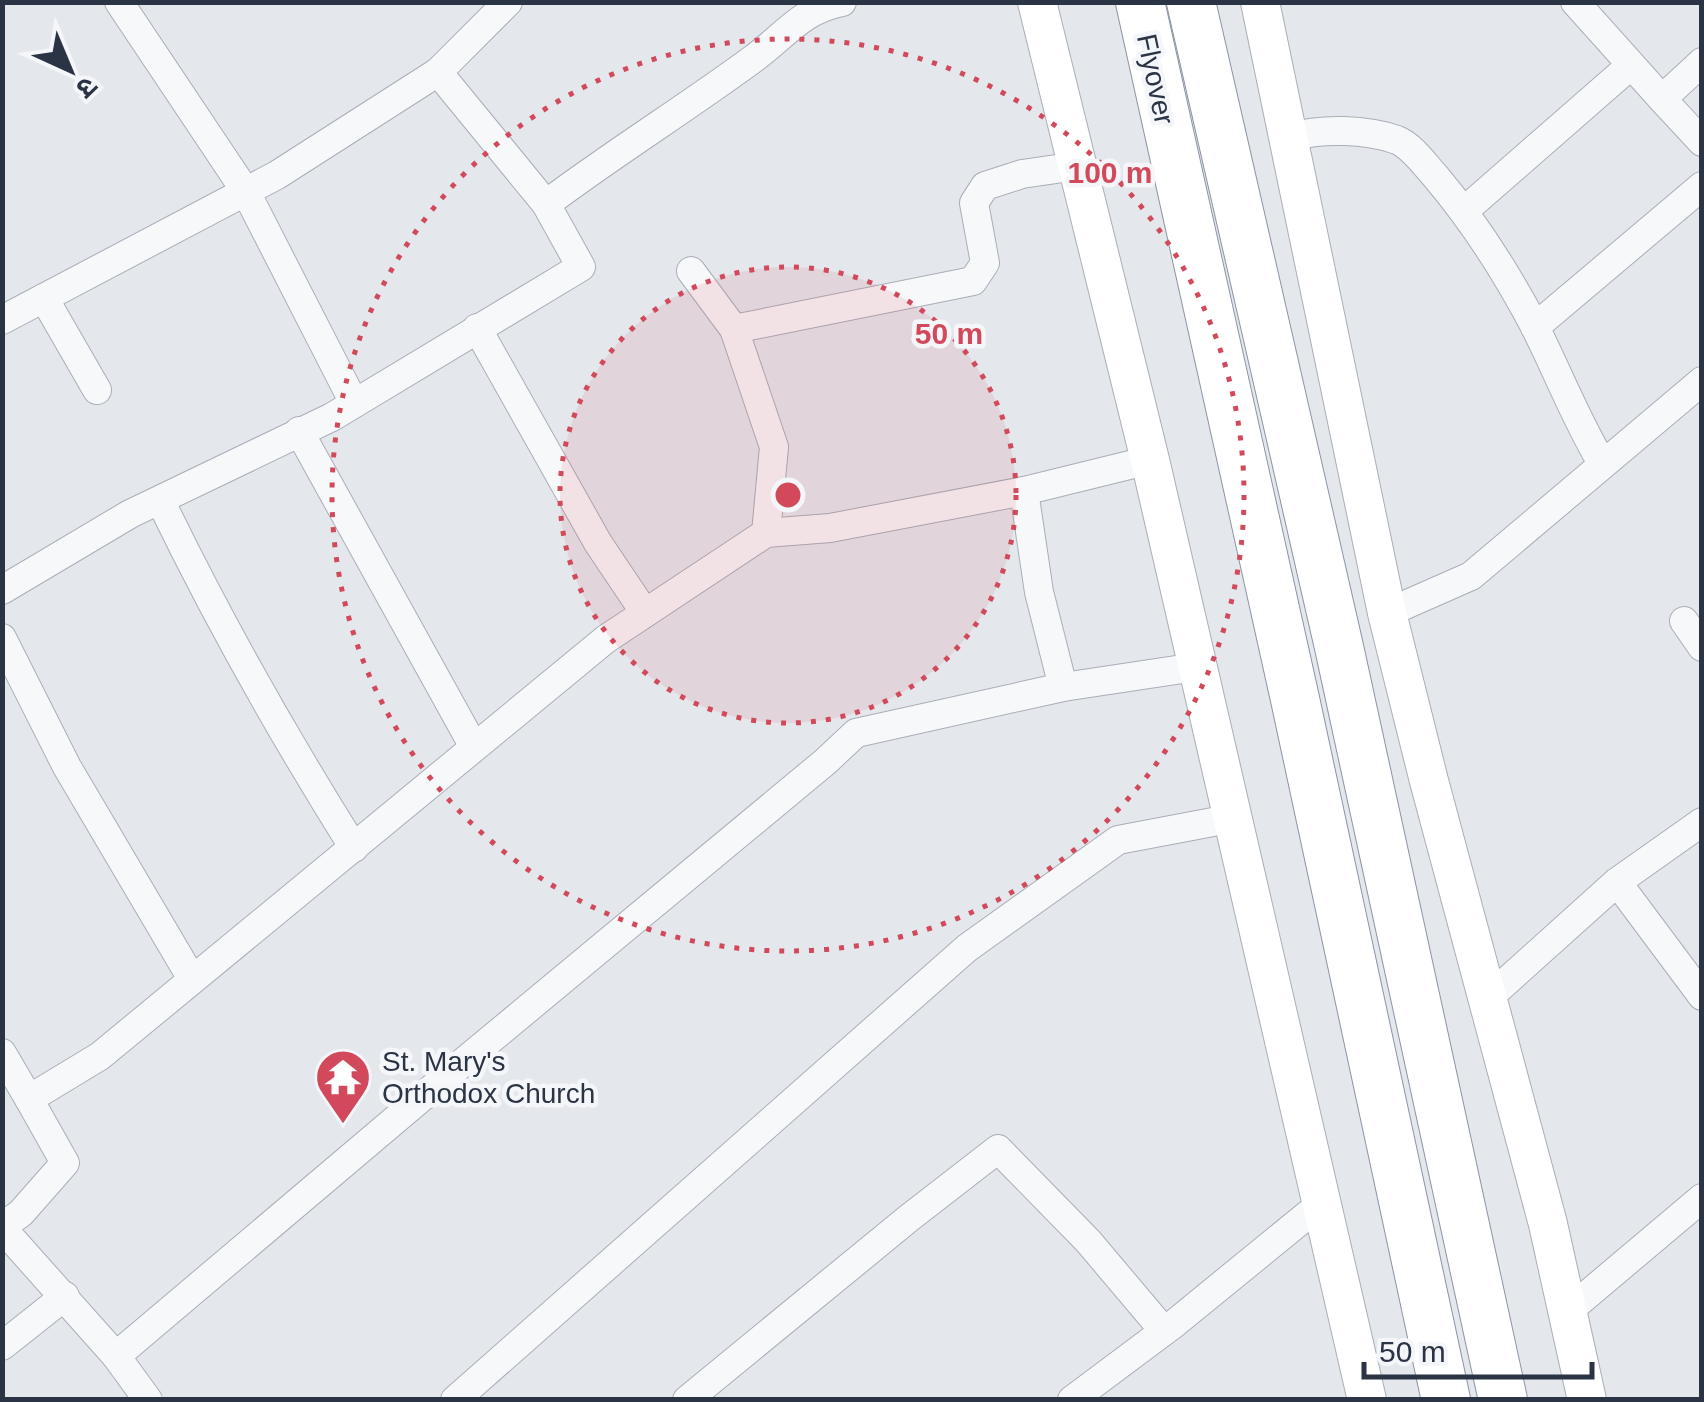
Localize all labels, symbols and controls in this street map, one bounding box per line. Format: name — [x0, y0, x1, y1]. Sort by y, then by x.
north arrow — [20, 20, 120, 120]
street label: Flyover — [1131, 31, 1180, 127]
text: उ — [70, 71, 104, 105]
text: 100 m — [1067, 156, 1153, 189]
text: 50 m — [915, 317, 983, 350]
centre of rings — [770, 477, 806, 513]
place label: St. Mary's Orthodox Church — [382, 1046, 595, 1109]
temple icon: St. Mary's Orthodox Church — [313, 1047, 373, 1126]
scale bar — [1364, 1317, 1592, 1379]
text: 50 m — [1379, 1335, 1446, 1368]

